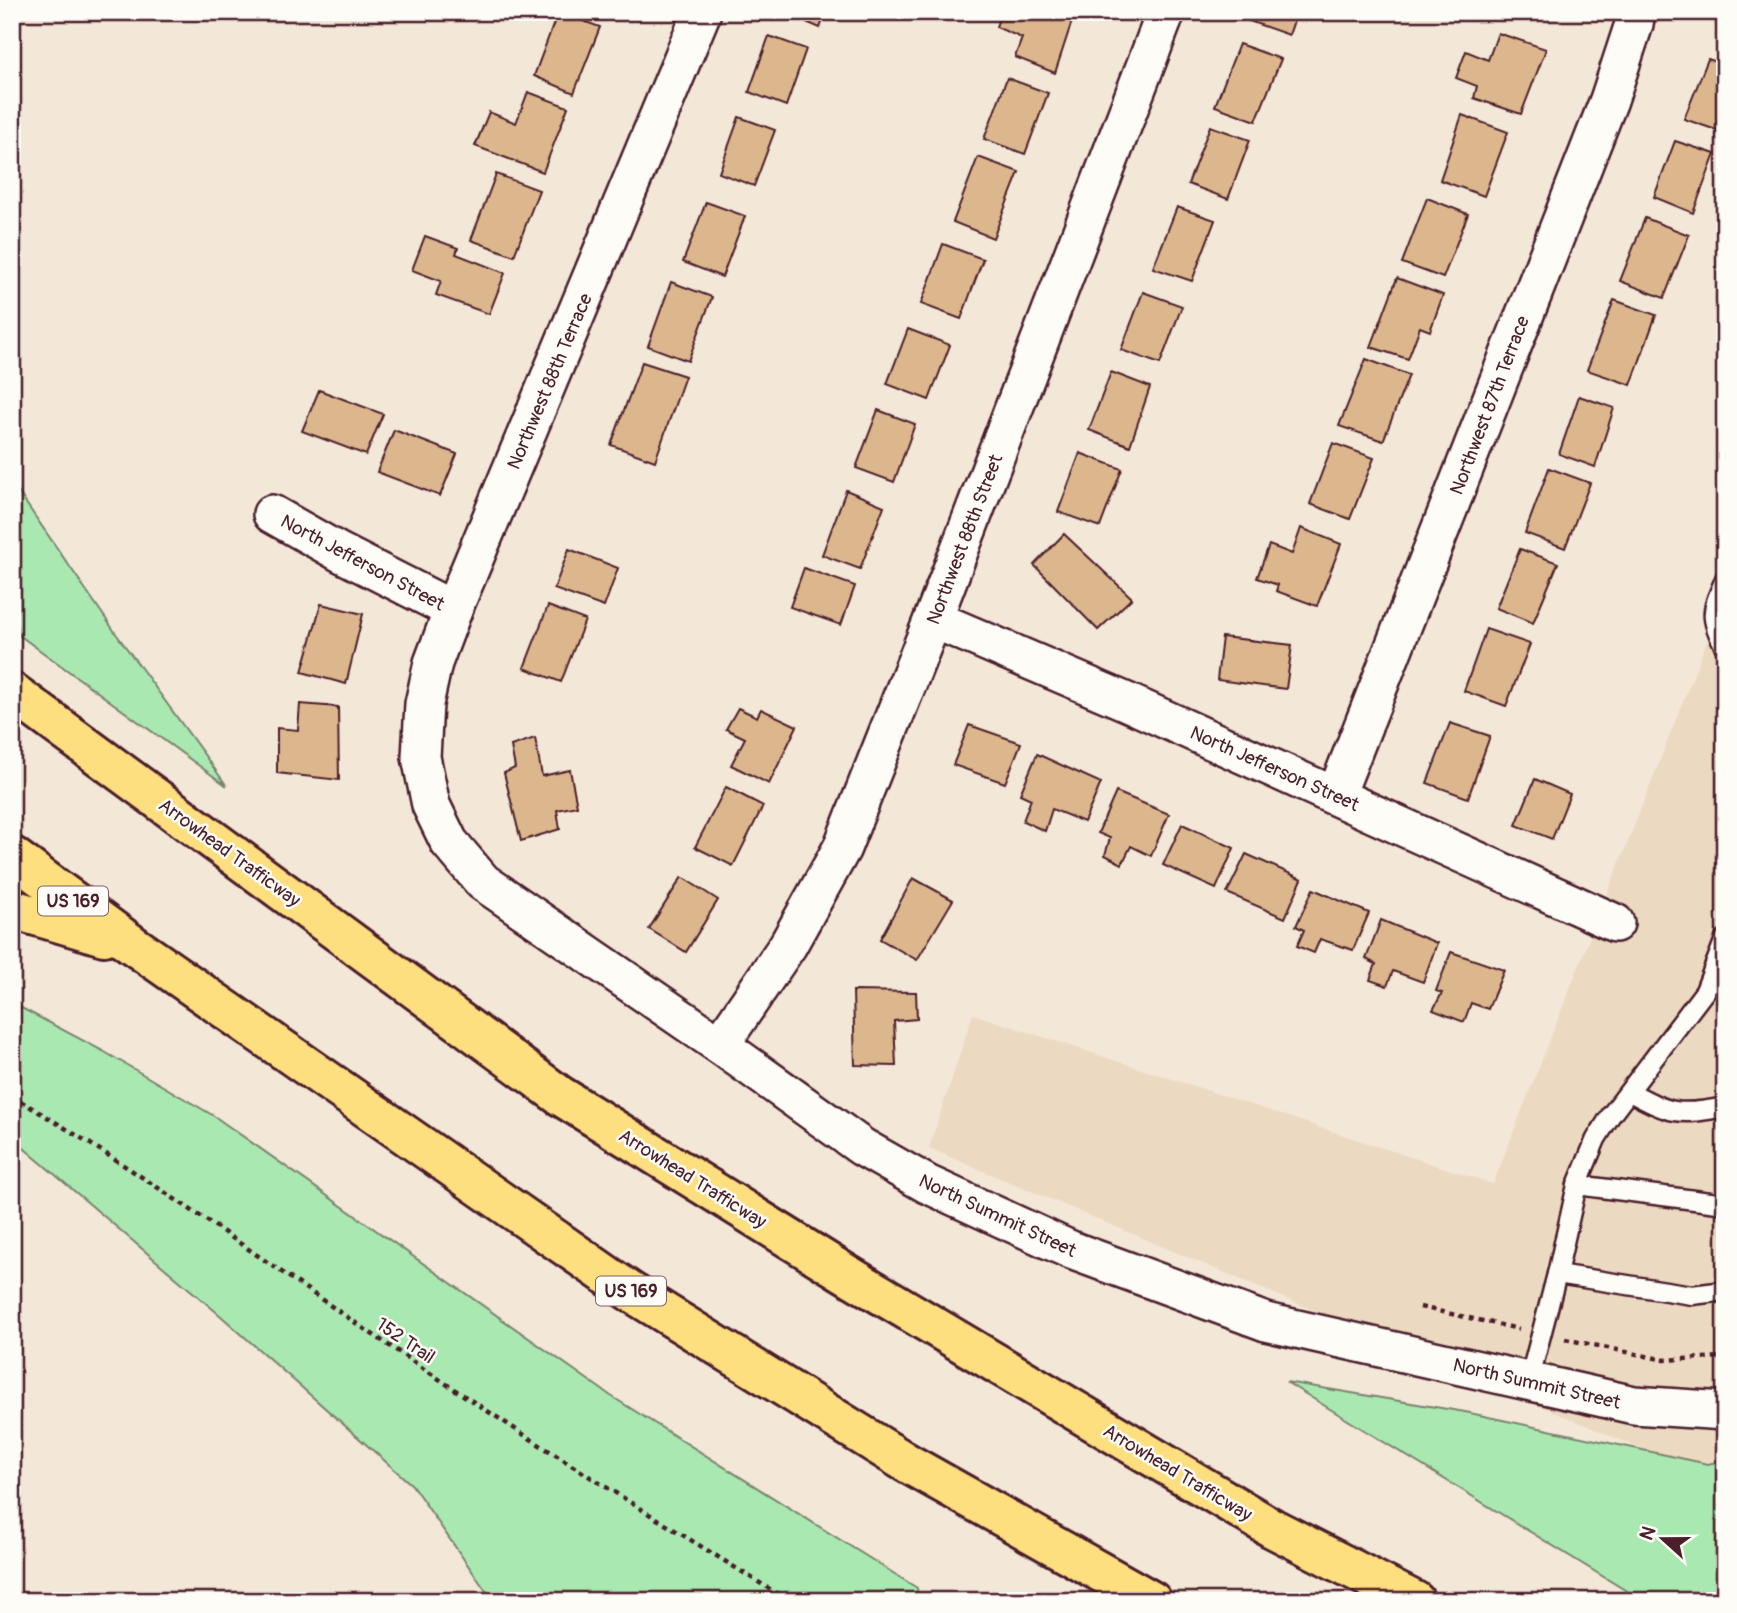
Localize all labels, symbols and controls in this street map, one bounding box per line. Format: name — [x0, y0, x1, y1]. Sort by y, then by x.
street label: Northwest 88th Terrace — [502, 289, 598, 473]
street label: Northwest 87th Terrace — [1445, 312, 1535, 498]
street label: Northwest 88th Street — [921, 451, 1009, 628]
street label: North Jefferson Street — [276, 509, 449, 616]
street label: North Jefferson Street — [1186, 721, 1363, 817]
street label: Arrowhead Trafficway — [154, 793, 305, 912]
road number: US 169 — [38, 887, 108, 916]
street label: Arrowhead Trafficway — [614, 1124, 771, 1234]
street label: North Summit Street — [915, 1169, 1080, 1263]
road number: US 169 — [596, 1276, 666, 1306]
street label: 152 Trail — [371, 1312, 439, 1369]
street label: North Summit Street — [1451, 1353, 1623, 1415]
street label: Arrowhead Trafficway — [1099, 1419, 1256, 1527]
north arrow — [1628, 1504, 1698, 1574]
text: N — [1635, 1523, 1662, 1544]

